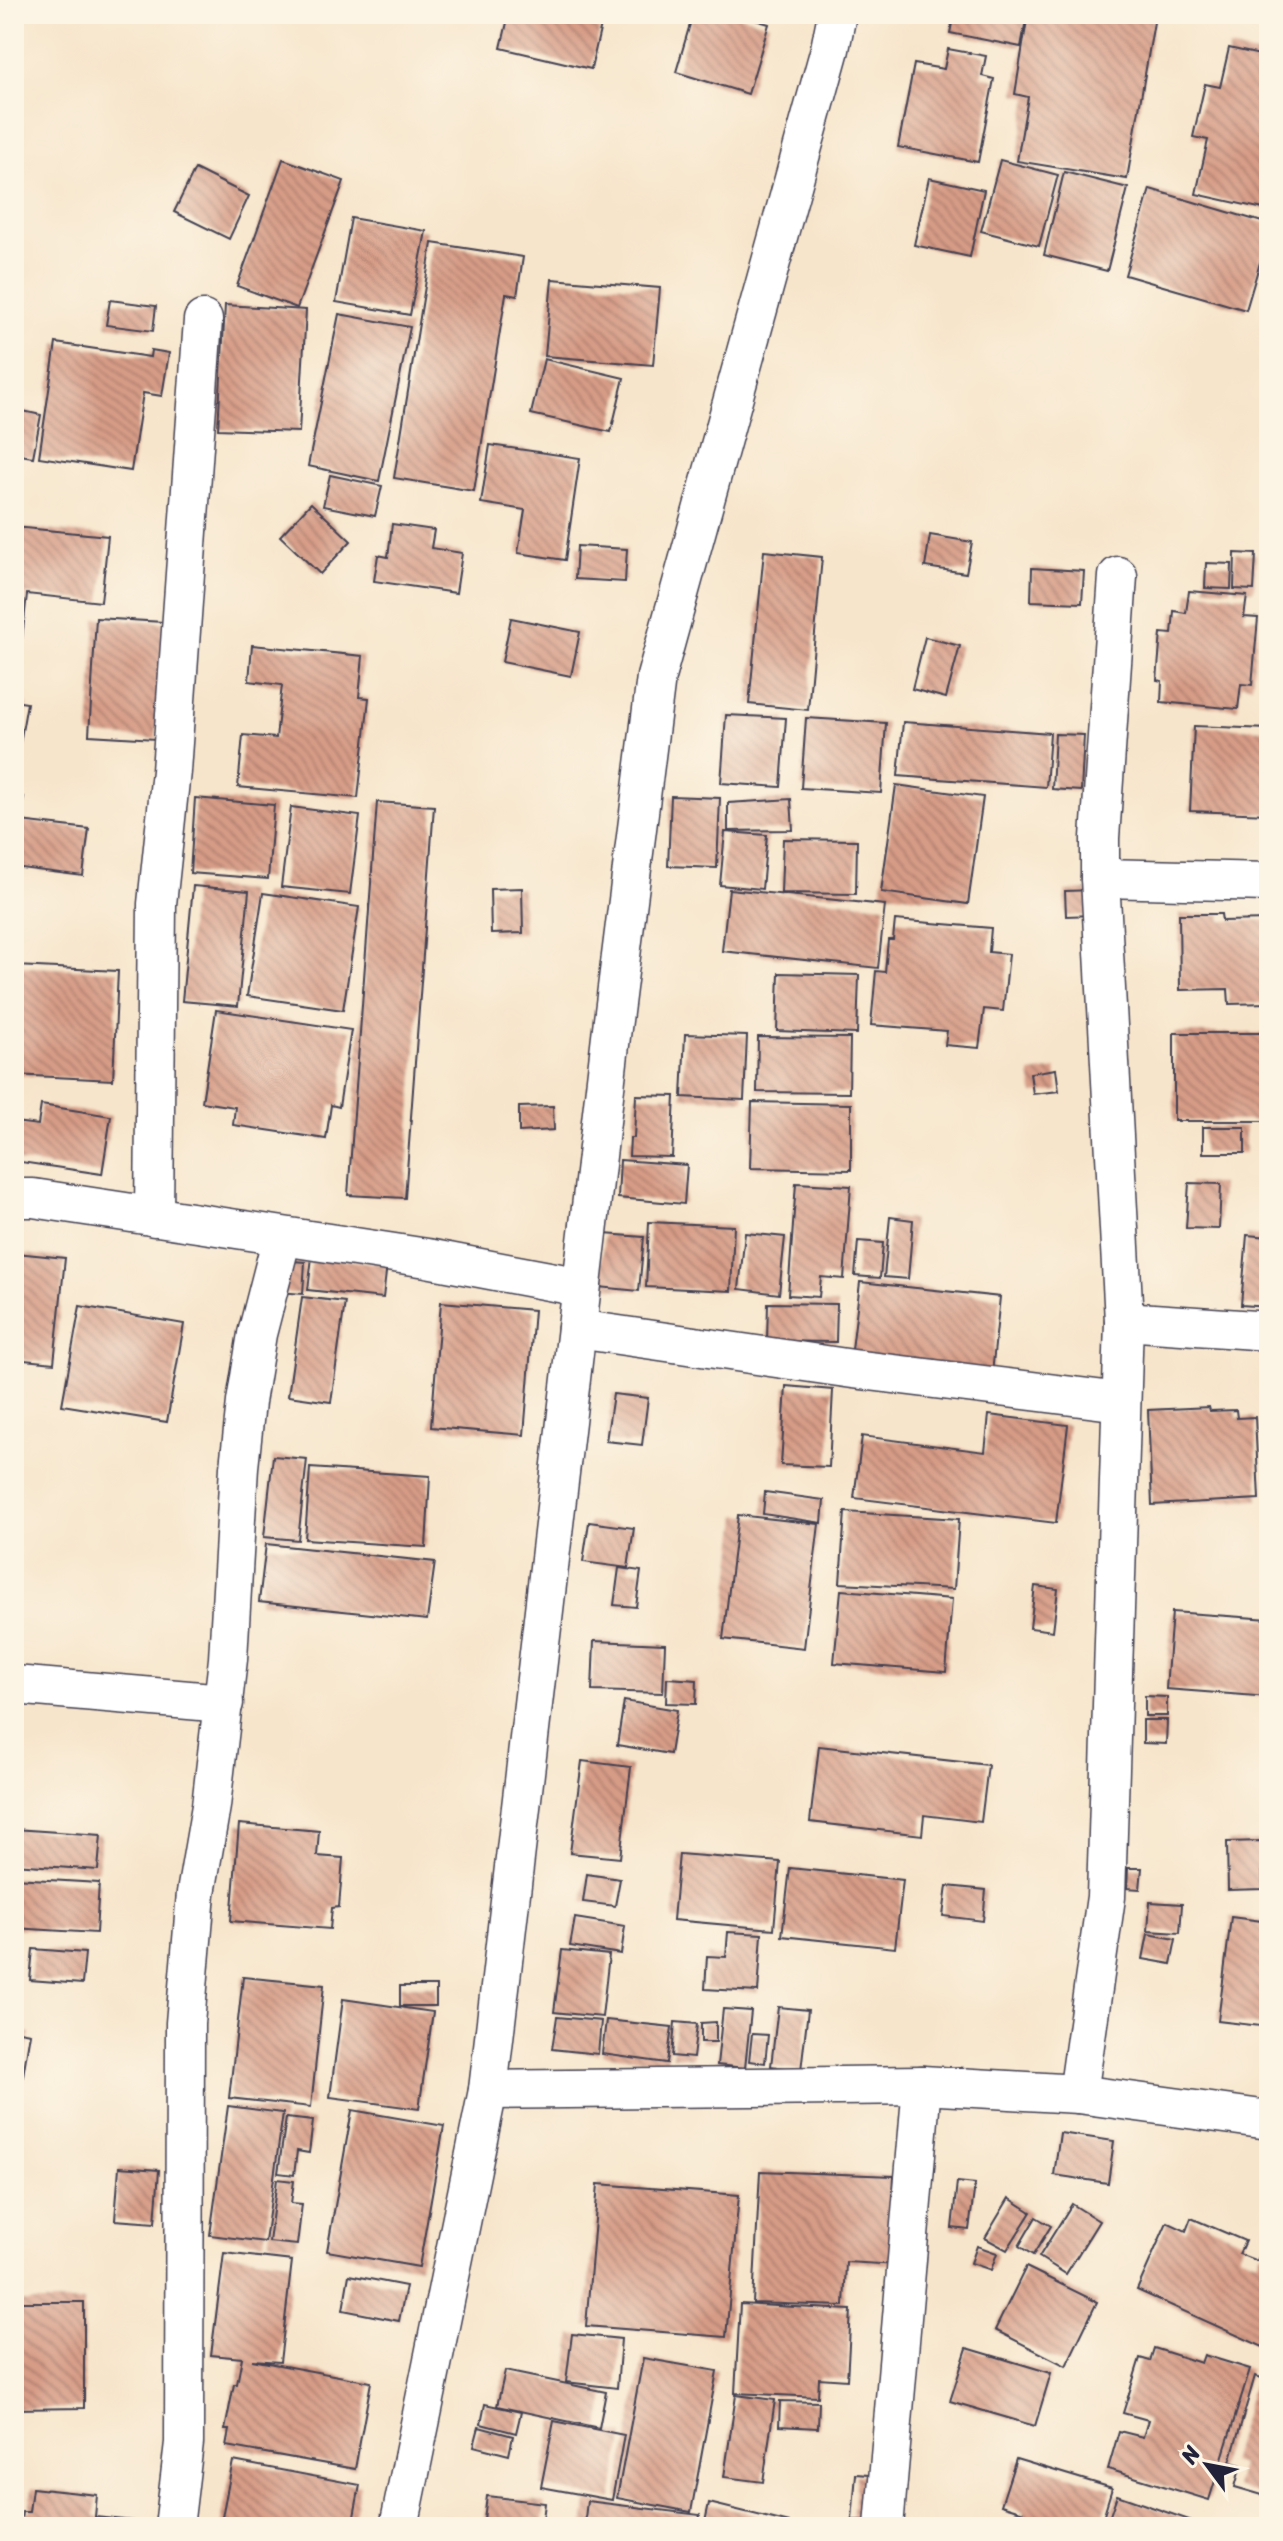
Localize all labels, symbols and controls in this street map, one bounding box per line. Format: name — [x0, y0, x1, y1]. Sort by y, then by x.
north arrow — [1167, 2425, 1247, 2505]
text: N — [1169, 2437, 1211, 2472]

